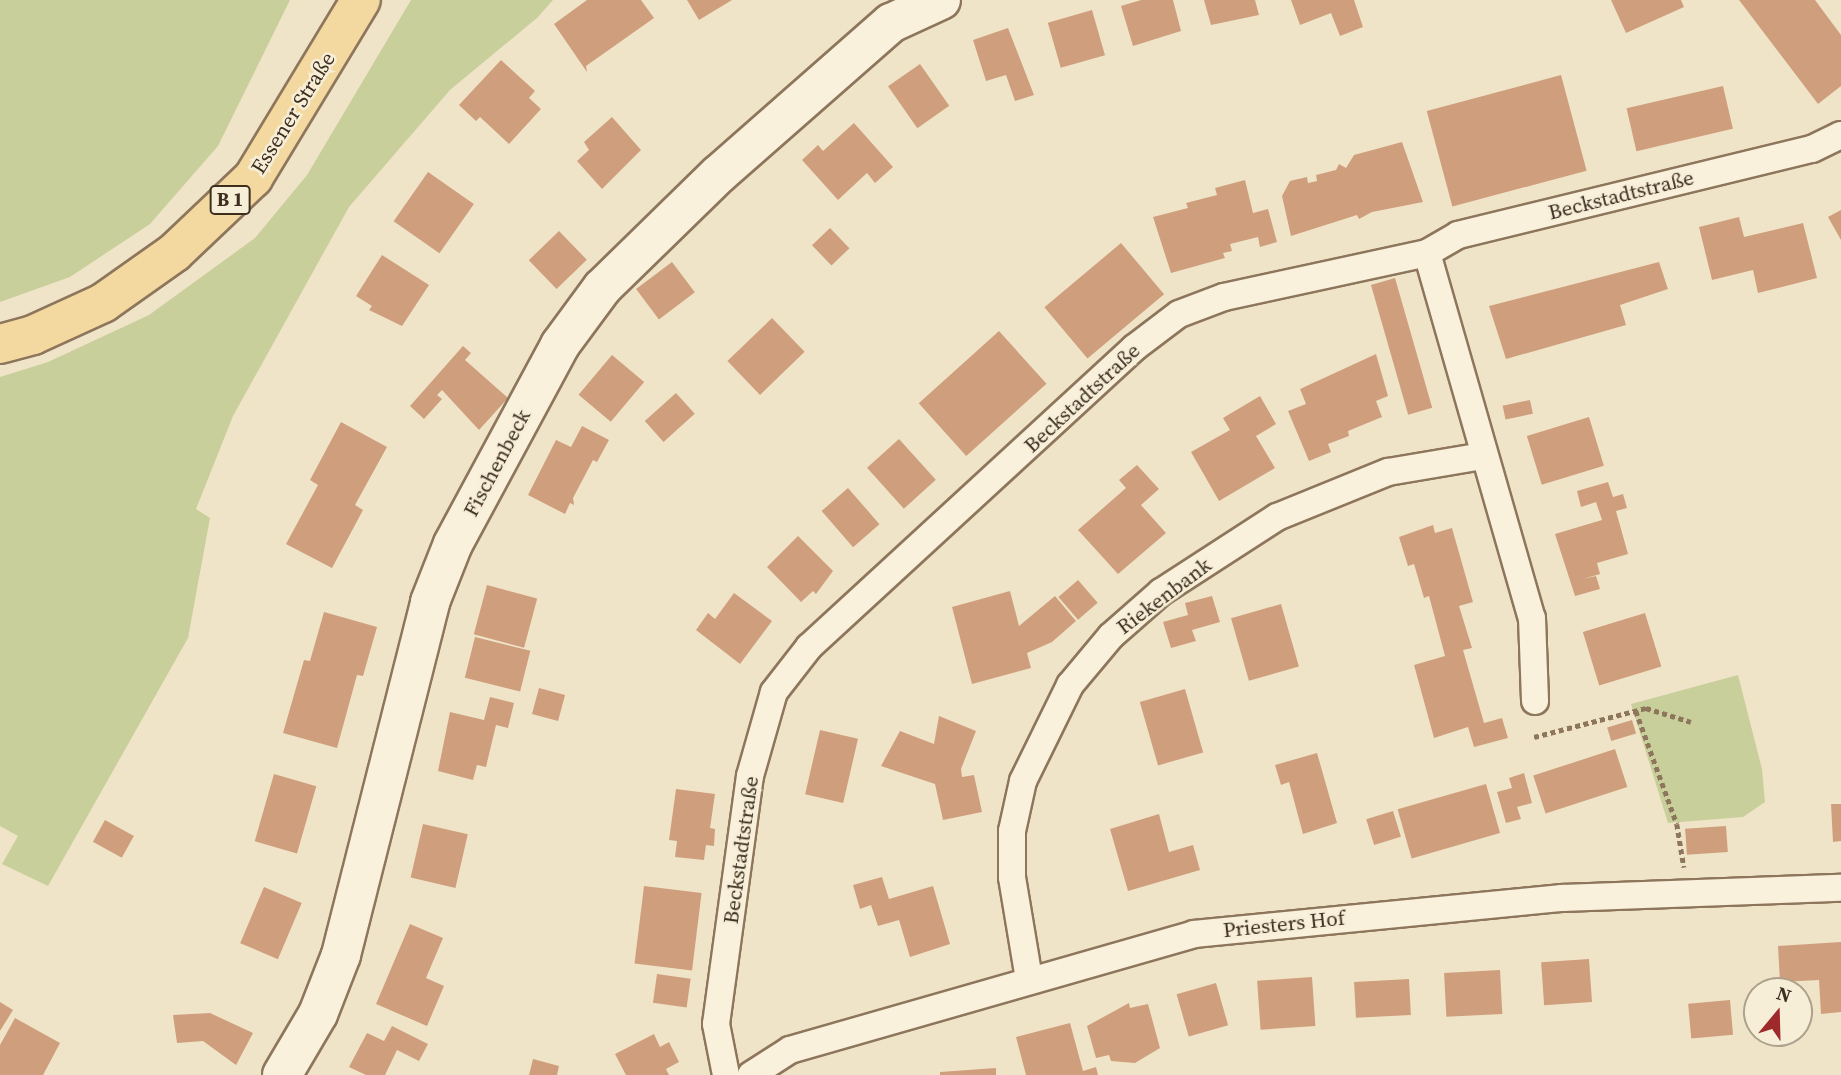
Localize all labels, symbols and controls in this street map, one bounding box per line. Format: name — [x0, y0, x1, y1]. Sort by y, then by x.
street label: Essener Straße — [246, 48, 340, 178]
street label: Beckstadtstraße — [1546, 165, 1696, 225]
road number: B 1 — [209, 184, 251, 216]
street label: Beckstadtstraße — [1019, 338, 1145, 458]
street label: Fischenbeck — [458, 405, 536, 521]
street label: Riekenbank — [1112, 552, 1216, 640]
street label: Beckstadtstraße — [718, 774, 764, 926]
street label: Priesters Hof — [1222, 905, 1346, 943]
north arrow — [1743, 977, 1813, 1047]
text: N — [1773, 979, 1795, 1009]

